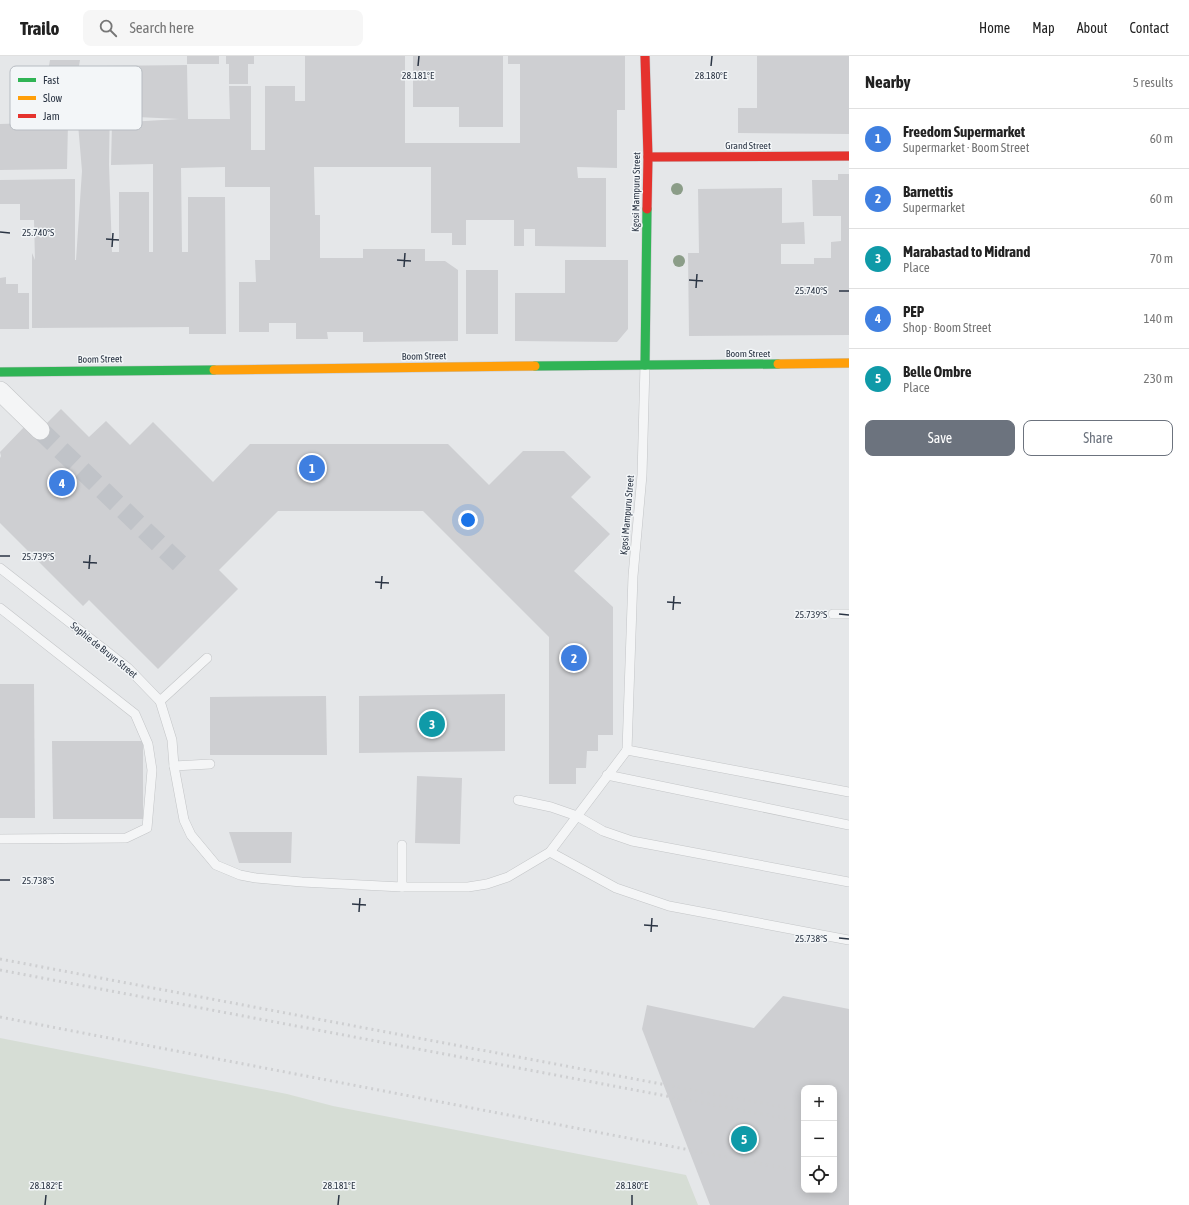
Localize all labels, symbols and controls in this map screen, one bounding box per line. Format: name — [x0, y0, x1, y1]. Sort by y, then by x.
search box — [83, 10, 363, 46]
text: Trailo — [20, 17, 59, 39]
icon: search — [97, 17, 119, 39]
text: Search here — [129, 19, 194, 36]
text: Home — [979, 20, 1010, 36]
text: Map — [1032, 20, 1055, 36]
text: About — [1077, 20, 1108, 36]
text: Contact — [1130, 20, 1169, 36]
legend — [10, 66, 142, 130]
text: 28.181°E — [402, 70, 435, 81]
text: 28.180°E — [695, 70, 728, 81]
text: Nearby — [865, 72, 911, 92]
text: Fast — [43, 74, 59, 86]
text: 5 results — [1133, 75, 1173, 90]
text: Slow — [43, 92, 62, 104]
text: Jam — [43, 110, 60, 122]
text: Freedom Supermarket — [903, 123, 1025, 140]
text: 1 — [875, 131, 881, 146]
text: 60 m — [1150, 131, 1173, 146]
street label: Grand Street — [725, 140, 771, 151]
text: Supermarket · Boom Street — [903, 140, 1029, 155]
street label: Kgosi Mampuru Street — [630, 152, 642, 232]
text: Barnettis — [903, 183, 953, 200]
text: 2 — [875, 191, 881, 206]
text: 60 m — [1150, 191, 1173, 206]
text: Supermarket — [903, 200, 965, 215]
text: 25.740°S — [22, 227, 54, 238]
text: Marabastad to Midrand — [903, 243, 1030, 260]
text: 3 — [875, 251, 881, 266]
text: 70 m — [1150, 251, 1173, 266]
text: Place — [903, 260, 930, 275]
text: 25.740°S — [795, 285, 827, 296]
text: PEP — [903, 303, 924, 320]
text: 4 — [875, 311, 881, 326]
text: 140 m — [1144, 311, 1173, 326]
text: Shop · Boom Street — [903, 320, 991, 335]
street label: Boom Street — [726, 348, 770, 359]
street label: Boom Street — [402, 350, 447, 362]
street label: Boom Street — [78, 353, 123, 365]
text: Belle Ombre — [903, 363, 972, 380]
text: 5 — [875, 371, 881, 386]
text: 230 m — [1144, 371, 1173, 386]
text: Place — [903, 380, 930, 395]
button: Save — [865, 420, 1015, 456]
button: Share — [1023, 420, 1173, 456]
pin: 1 — [299, 453, 325, 483]
pin: 4 — [49, 468, 75, 498]
street label: Kgosi Mampuru Street — [618, 475, 636, 555]
your location — [458, 510, 478, 530]
text: 25.739°S — [22, 551, 54, 562]
text: 25.739°S — [795, 609, 827, 620]
street label: Sophie de Bruyn Street — [69, 620, 139, 680]
pin: 2 — [561, 643, 587, 673]
pin: 3 — [419, 709, 445, 739]
text: 25.738°S — [22, 875, 54, 886]
text: 25.738°S — [795, 933, 827, 944]
map controls — [801, 1085, 837, 1193]
button: + — [801, 1085, 837, 1121]
button: − — [801, 1121, 837, 1157]
pin: 5 — [731, 1124, 757, 1154]
button: locate — [801, 1157, 837, 1193]
text: 28.182°E — [30, 1180, 63, 1191]
text: 28.181°E — [323, 1180, 356, 1191]
text: 28.180°E — [616, 1180, 649, 1191]

